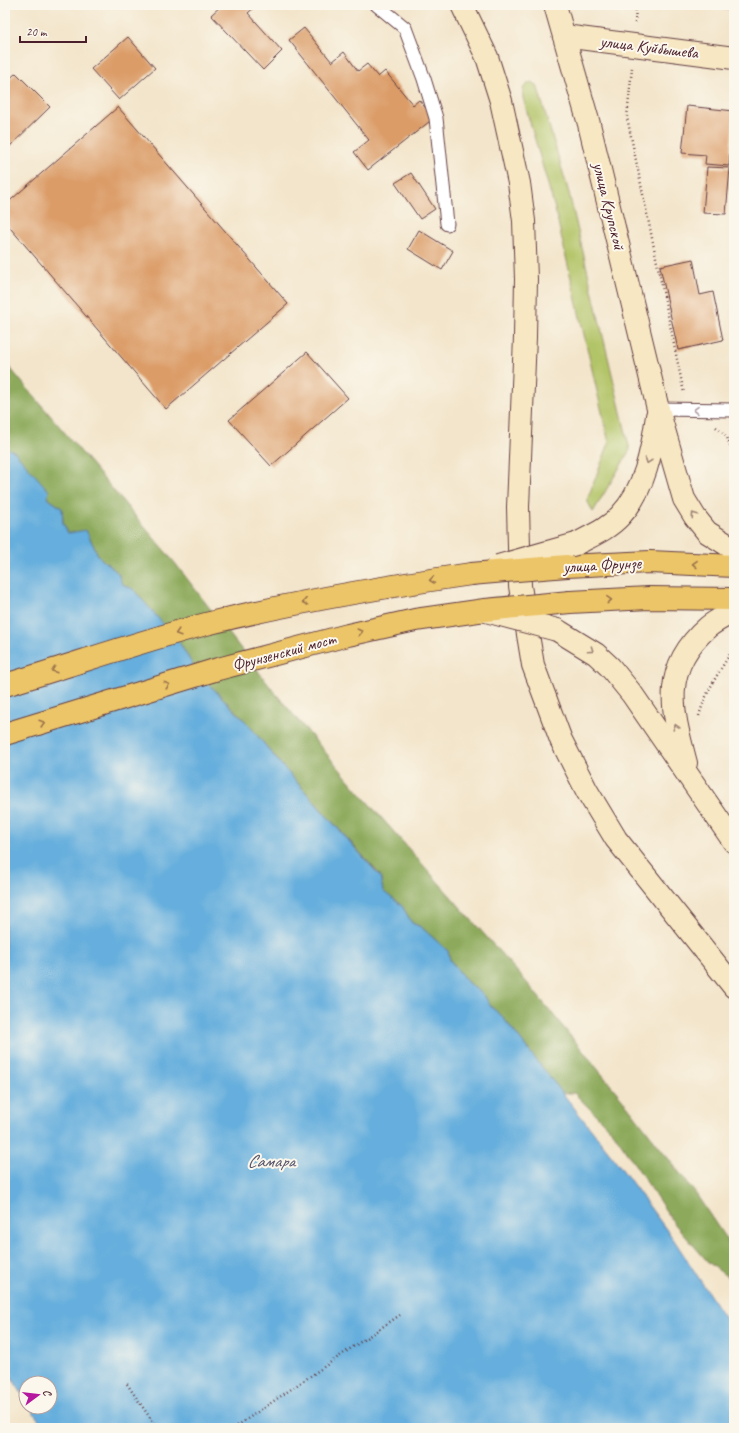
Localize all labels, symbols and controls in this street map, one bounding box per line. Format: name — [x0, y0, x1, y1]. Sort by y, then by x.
scale bar — [20, 18, 86, 44]
text: 20 m — [26, 24, 48, 40]
street label: улица Куйбышева — [598, 30, 700, 64]
street label: улица Крупской — [588, 159, 630, 253]
one-way arrow — [693, 406, 699, 414]
one-way arrow — [644, 457, 653, 464]
one-way arrow — [692, 513, 699, 520]
street label: улица Фрунзе — [562, 552, 643, 579]
one-way arrow — [692, 560, 698, 568]
one-way arrow — [429, 575, 436, 584]
one-way arrow — [606, 596, 612, 605]
one-way arrow — [301, 598, 308, 606]
one-way arrow — [175, 628, 182, 637]
street label: Фрунзенский мост — [230, 628, 339, 676]
one-way arrow — [356, 629, 363, 637]
one-way arrow — [587, 645, 594, 653]
one-way arrow — [50, 665, 57, 674]
one-way arrow — [163, 681, 170, 690]
one-way arrow — [39, 719, 46, 728]
one-way arrow — [672, 724, 681, 731]
water label: Самара — [247, 1150, 297, 1172]
north arrow — [18, 1375, 58, 1415]
text: С — [40, 1388, 56, 1398]

